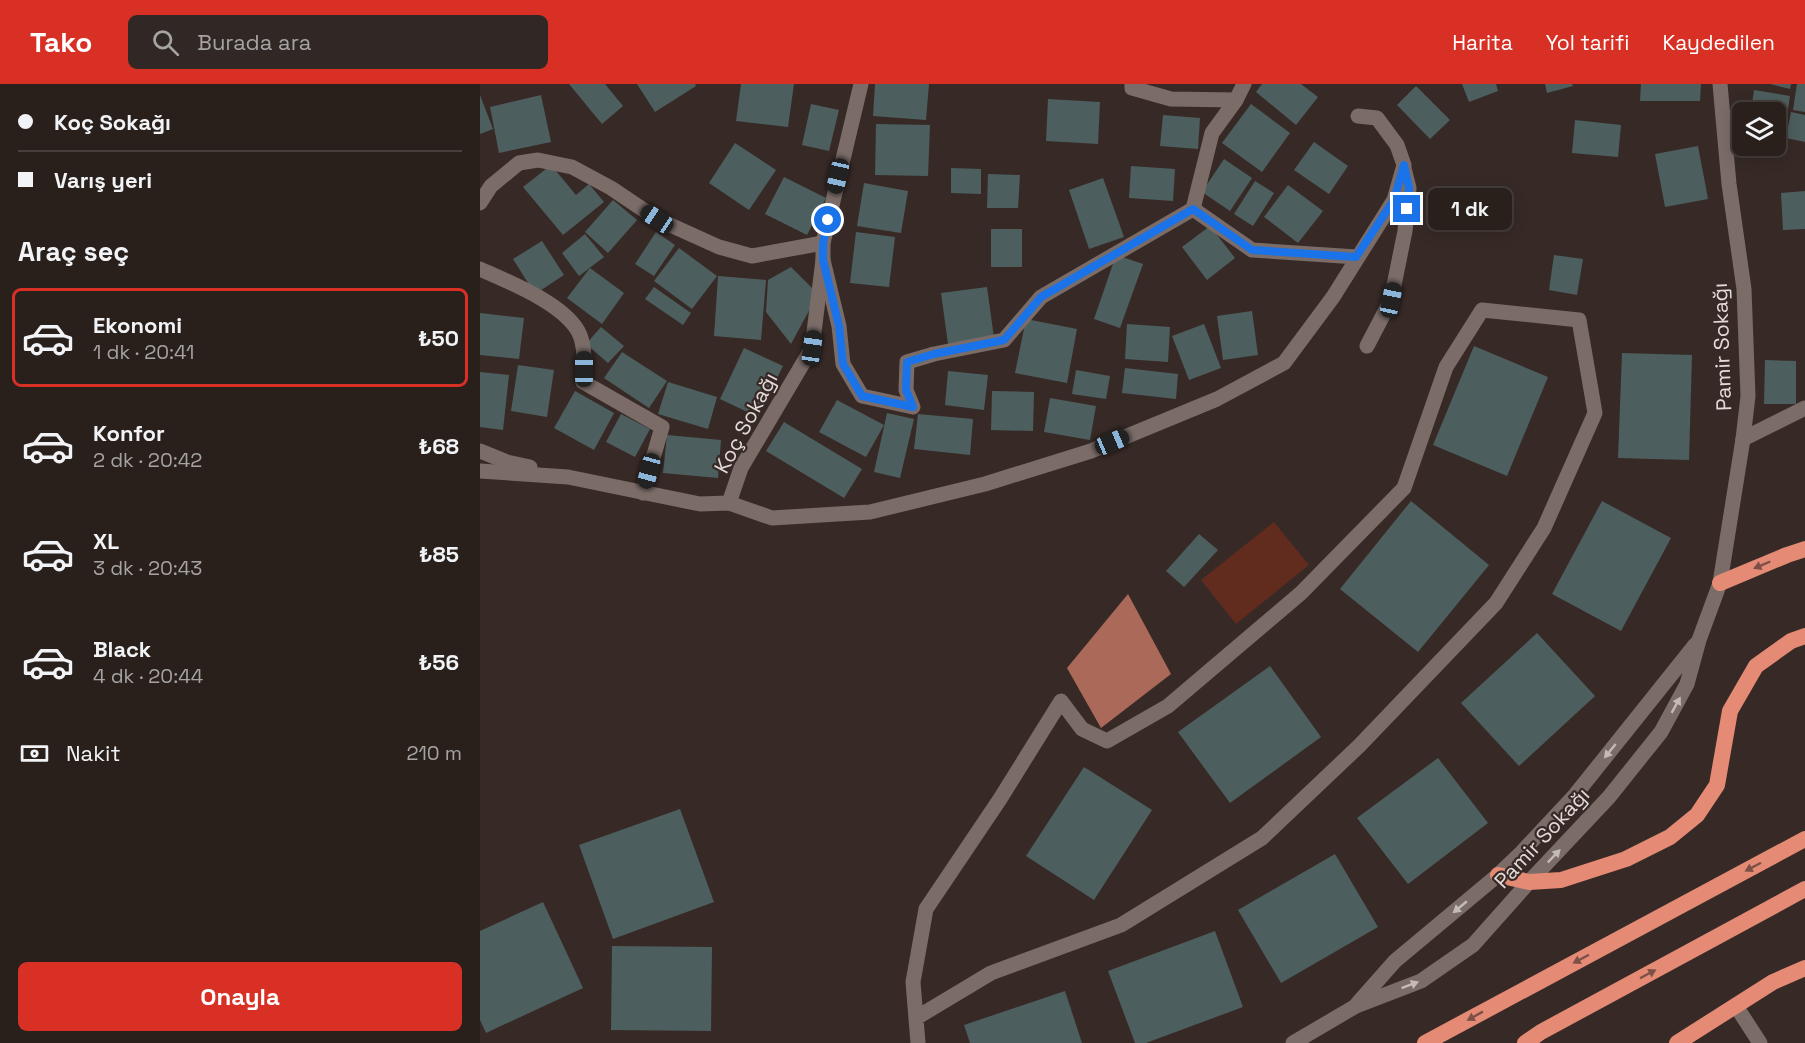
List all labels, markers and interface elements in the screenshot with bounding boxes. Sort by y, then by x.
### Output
search box [128,15,548,69]
text: Tako [30,24,92,60]
icon: search [149,26,182,59]
text: Burada ara [197,28,311,56]
text: Harita [1452,29,1513,56]
text: Yol tarifi [1546,29,1629,56]
text: Kaydedilen [1662,29,1775,56]
map controls [1732,102,1786,156]
button: layers [1732,102,1786,156]
text: Koç Sokağı [54,108,171,136]
car [825,156,851,196]
text: Varış yeri [54,166,152,194]
callout: 1 dk [1428,188,1512,230]
route end [1393,195,1420,222]
text: 1 dk [1451,196,1489,222]
car [637,201,677,237]
route start [814,206,841,233]
text: Araç seç [18,234,129,269]
car [1378,281,1404,319]
street label: Pamir Sokağı [1706,282,1737,412]
icon: car [21,311,75,365]
text: Ekonomi [93,311,182,339]
text: ₺50 [418,324,459,352]
car [801,329,823,367]
text: 1 dk · 20:41 [93,339,194,365]
car [575,351,593,387]
street label: Koç Sokağı [708,368,783,478]
icon: car [21,419,75,473]
text: Konfor [93,419,165,447]
car [1092,427,1132,457]
text: ₺68 [419,432,459,460]
text: 2 dk · 20:42 [93,447,202,473]
car [636,451,662,491]
icon: car [21,527,75,581]
text: XL [93,527,119,555]
text: ₺85 [419,540,459,568]
text: 3 dk · 20:43 [93,555,202,581]
one-way arrow [1753,561,1771,571]
icon: car [21,635,75,689]
text: Black [93,635,151,663]
text: ₺56 [419,648,459,676]
text: 4 dk · 20:44 [93,663,203,689]
one-way arrow [1671,696,1681,713]
icon: cash [18,737,51,770]
text: Nakit [66,739,121,767]
text: 210 m [406,740,462,766]
one-way arrow [1603,743,1616,759]
street label: Pamir Sokağı [1488,782,1595,894]
one-way arrow [1546,849,1560,863]
one-way arrow [1745,862,1762,872]
one-way arrow [1453,900,1468,912]
one-way arrow [1573,954,1590,964]
button: Onayla [18,962,462,1031]
one-way arrow [1639,969,1656,979]
one-way arrow [1401,980,1419,989]
one-way arrow [1466,1011,1483,1021]

